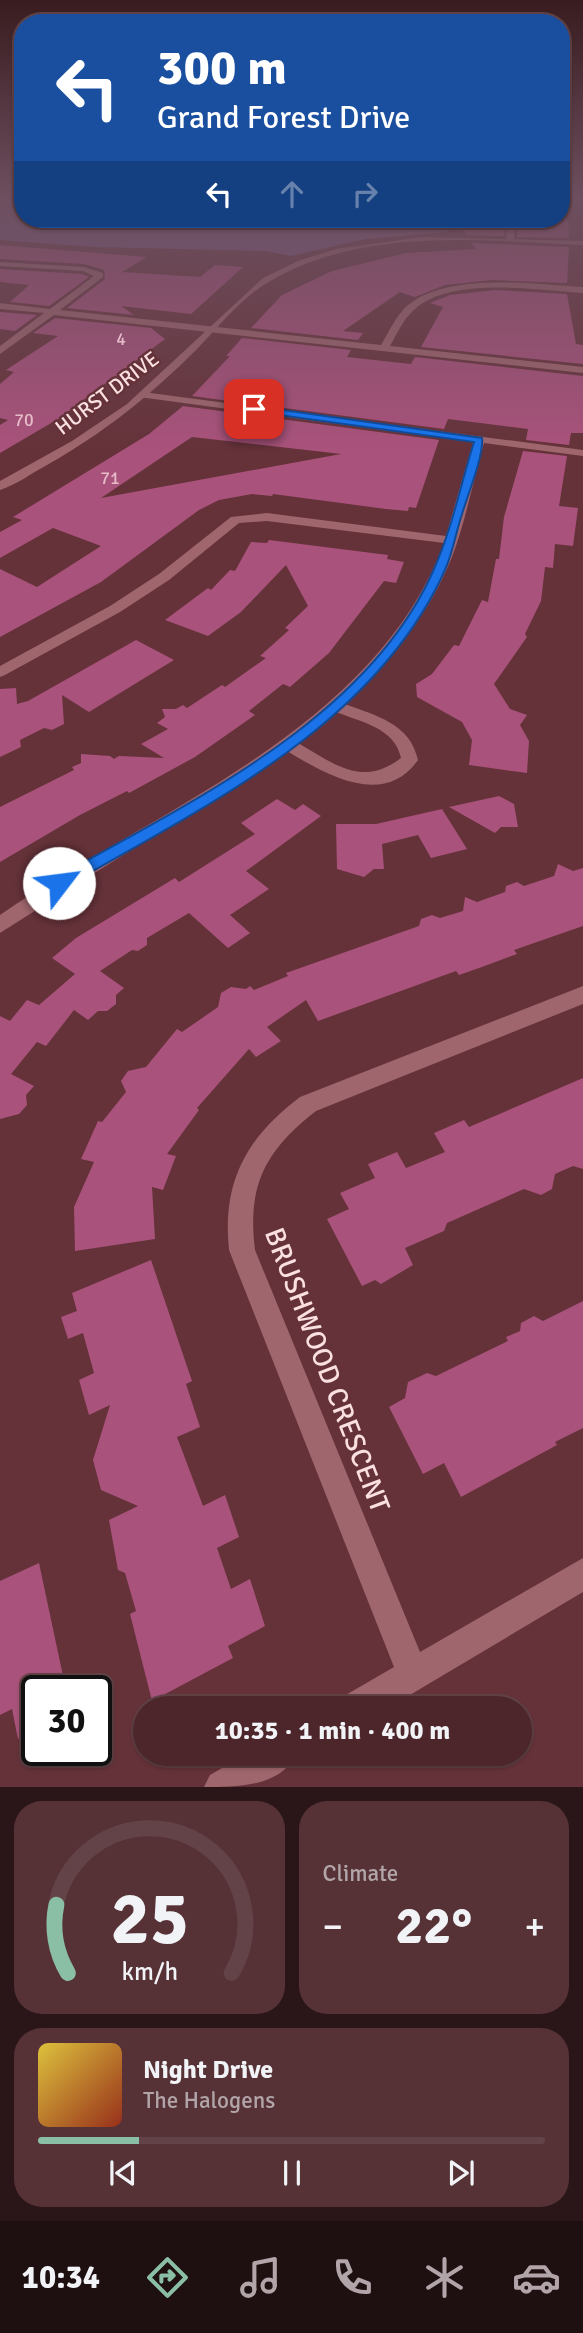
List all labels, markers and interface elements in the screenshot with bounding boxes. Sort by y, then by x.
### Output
text: 300 m [157,38,287,98]
icon: left [42,42,133,133]
text: Grand Forest Drive [157,98,410,137]
icon: left [200,175,238,213]
icon: ahead [273,175,311,213]
icon: right [346,175,384,213]
house number: 4 [116,328,126,350]
street label: HURST DRIVE [50,346,164,440]
pin [224,379,284,439]
icon: arrive [235,390,273,428]
house number: 70 [14,409,34,431]
house number: 71 [100,467,120,489]
position arrow [22,846,96,920]
street label: BRUSHWOOD CRESCENT [257,1223,397,1517]
speed limit sign: 30 [21,1675,112,1766]
text: 10:35 · 1 min · 400 m [215,1715,450,1747]
text: Climate [323,1859,398,1888]
text: 25 [110,1876,189,1965]
text: 22° [395,1894,472,1958]
text: − [323,1903,343,1950]
text: + [524,1903,545,1950]
text: km/h [121,1956,178,1987]
text: Night Drive [143,2054,273,2086]
text: The Halogens [143,2086,275,2115]
icon: previous [104,2154,142,2192]
icon: pause [273,2154,311,2192]
icon: next [442,2154,480,2192]
icon: directions [143,2253,192,2302]
icon: music [236,2253,285,2302]
icon: phone [328,2253,377,2302]
icon: climate [420,2253,469,2302]
icon: car [512,2253,561,2302]
text: 10:34 [22,2258,100,2297]

